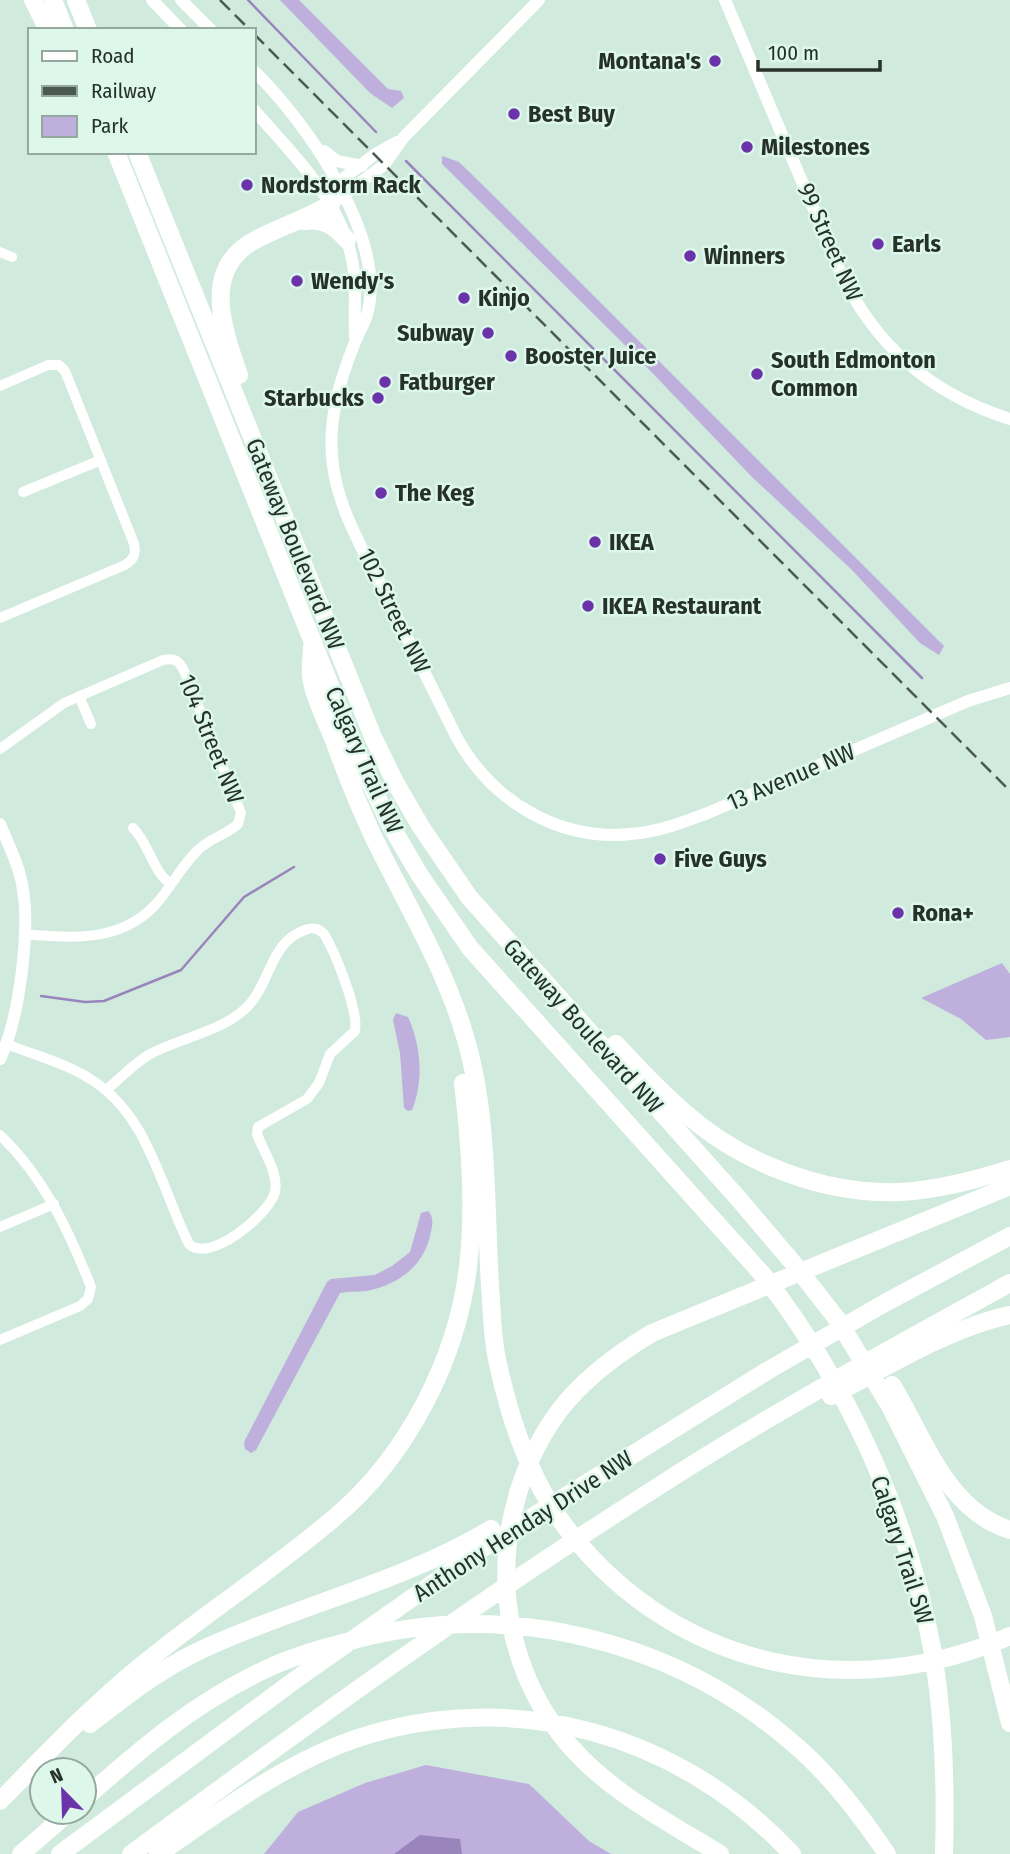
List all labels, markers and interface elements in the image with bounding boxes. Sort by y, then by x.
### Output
legend [28,28,256,154]
scale bar [758,28,880,72]
text: 100 m [768,40,819,66]
text: Road [91,43,135,69]
place label: Montana's [598,47,701,75]
marker: Montana's [707,53,723,69]
text: Railway [91,78,157,104]
place label: Best Buy [528,100,615,128]
marker: Best Buy [506,106,522,122]
text: Park [91,113,129,139]
place label: Milestones [761,133,870,161]
marker: Milestones [739,139,755,155]
place label: Nordstorm Rack [261,171,421,199]
marker: Nordstorm Rack [239,177,255,193]
street label: 99 Street NW [792,179,868,305]
place label: Earls [892,230,941,258]
marker: Earls [870,236,886,252]
place label: Winners [704,242,786,270]
marker: Winners [682,248,698,264]
place label: Wendy's [311,267,395,295]
marker: Wendy's [289,273,305,289]
place label: Kinjo [478,284,530,312]
marker: Kinjo [456,290,472,306]
place label: Subway [397,319,475,347]
marker: Subway [480,325,496,341]
place label: Booster Juice [525,342,656,370]
place label: South Edmonton Common [771,346,936,402]
marker: Booster Juice [503,348,519,364]
marker: South Edmonton Common [749,366,765,382]
place label: Fatburger [399,368,495,396]
marker: Fatburger [377,374,393,390]
place label: Starbucks [264,384,364,412]
marker: Starbucks [370,390,386,406]
street label: Gateway Boulevard NW [240,434,350,654]
place label: The Keg [395,479,474,507]
marker: The Keg [373,485,389,501]
place label: IKEA [609,528,655,556]
marker: IKEA [587,534,603,550]
street label: 102 Street NW [352,544,436,678]
place label: IKEA Restaurant [602,592,762,620]
marker: IKEA Restaurant [580,598,596,614]
street label: 104 Street NW [172,671,250,807]
street label: Calgary Trail NW [319,682,409,838]
street label: 13 Avenue NW [723,738,859,816]
place label: Five Guys [674,845,767,873]
marker: Five Guys [652,851,668,867]
place label: Rona+ [912,899,974,927]
marker: Rona+ [890,905,906,921]
street label: Gateway Boulevard NW [497,933,669,1119]
street label: Anthony Henday Drive NW [408,1445,638,1607]
street label: Calgary Trail SW [865,1472,939,1628]
north arrow [28,1756,98,1826]
text: N [47,1763,66,1789]

